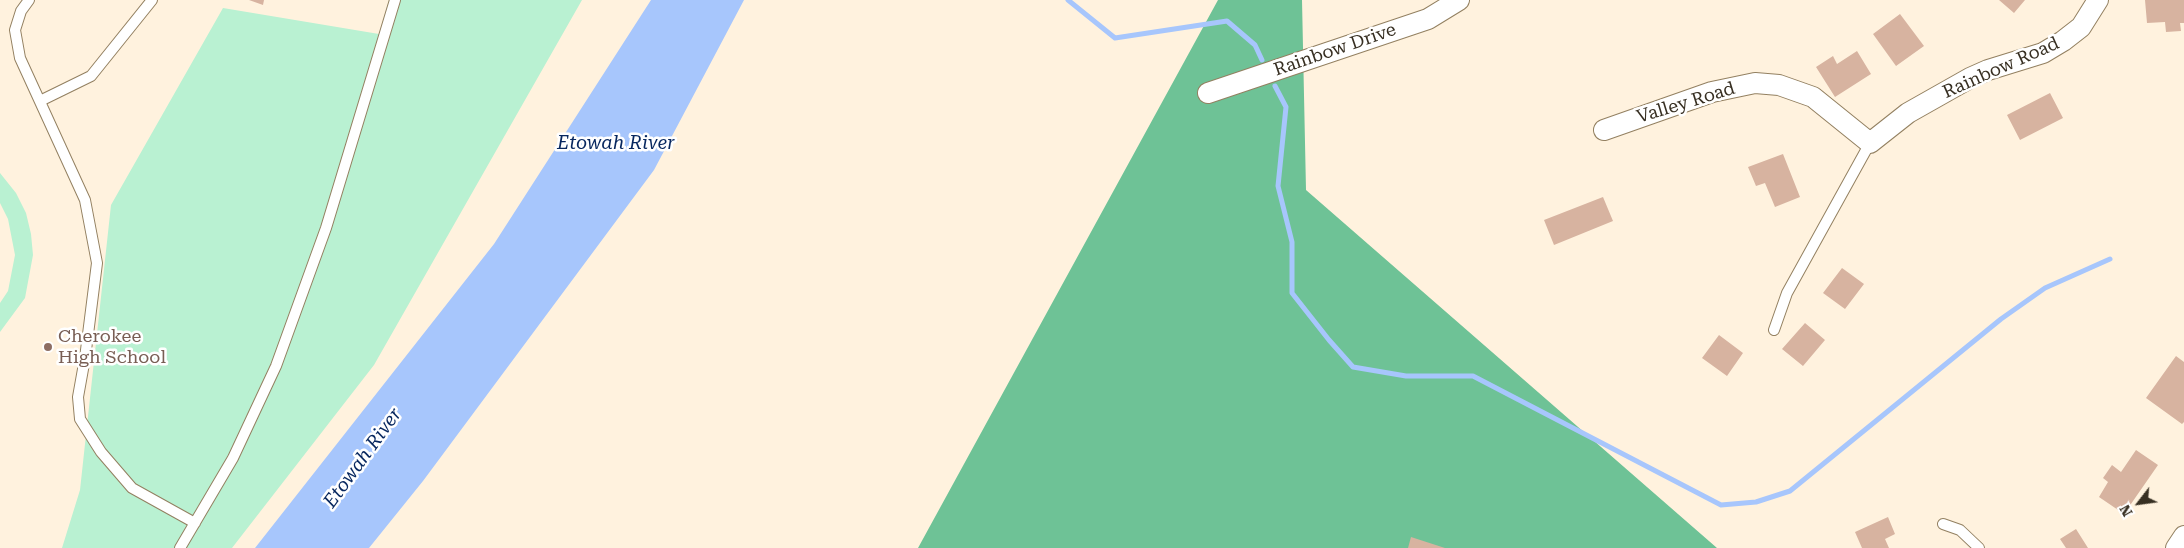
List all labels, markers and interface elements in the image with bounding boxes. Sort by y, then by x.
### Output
street label: Rainbow Drive [1271,19,1399,81]
street label: Rainbow Road [1939,33,2063,103]
street label: Valley Road [1634,78,1738,128]
water label: Etowah River [557,132,675,154]
place label: Cherokee High School [58,326,166,368]
marker: Cherokee High School [42,341,54,353]
water label: Etowah River [319,404,407,512]
north arrow [2114,478,2164,528]
text: N [2116,502,2136,519]

